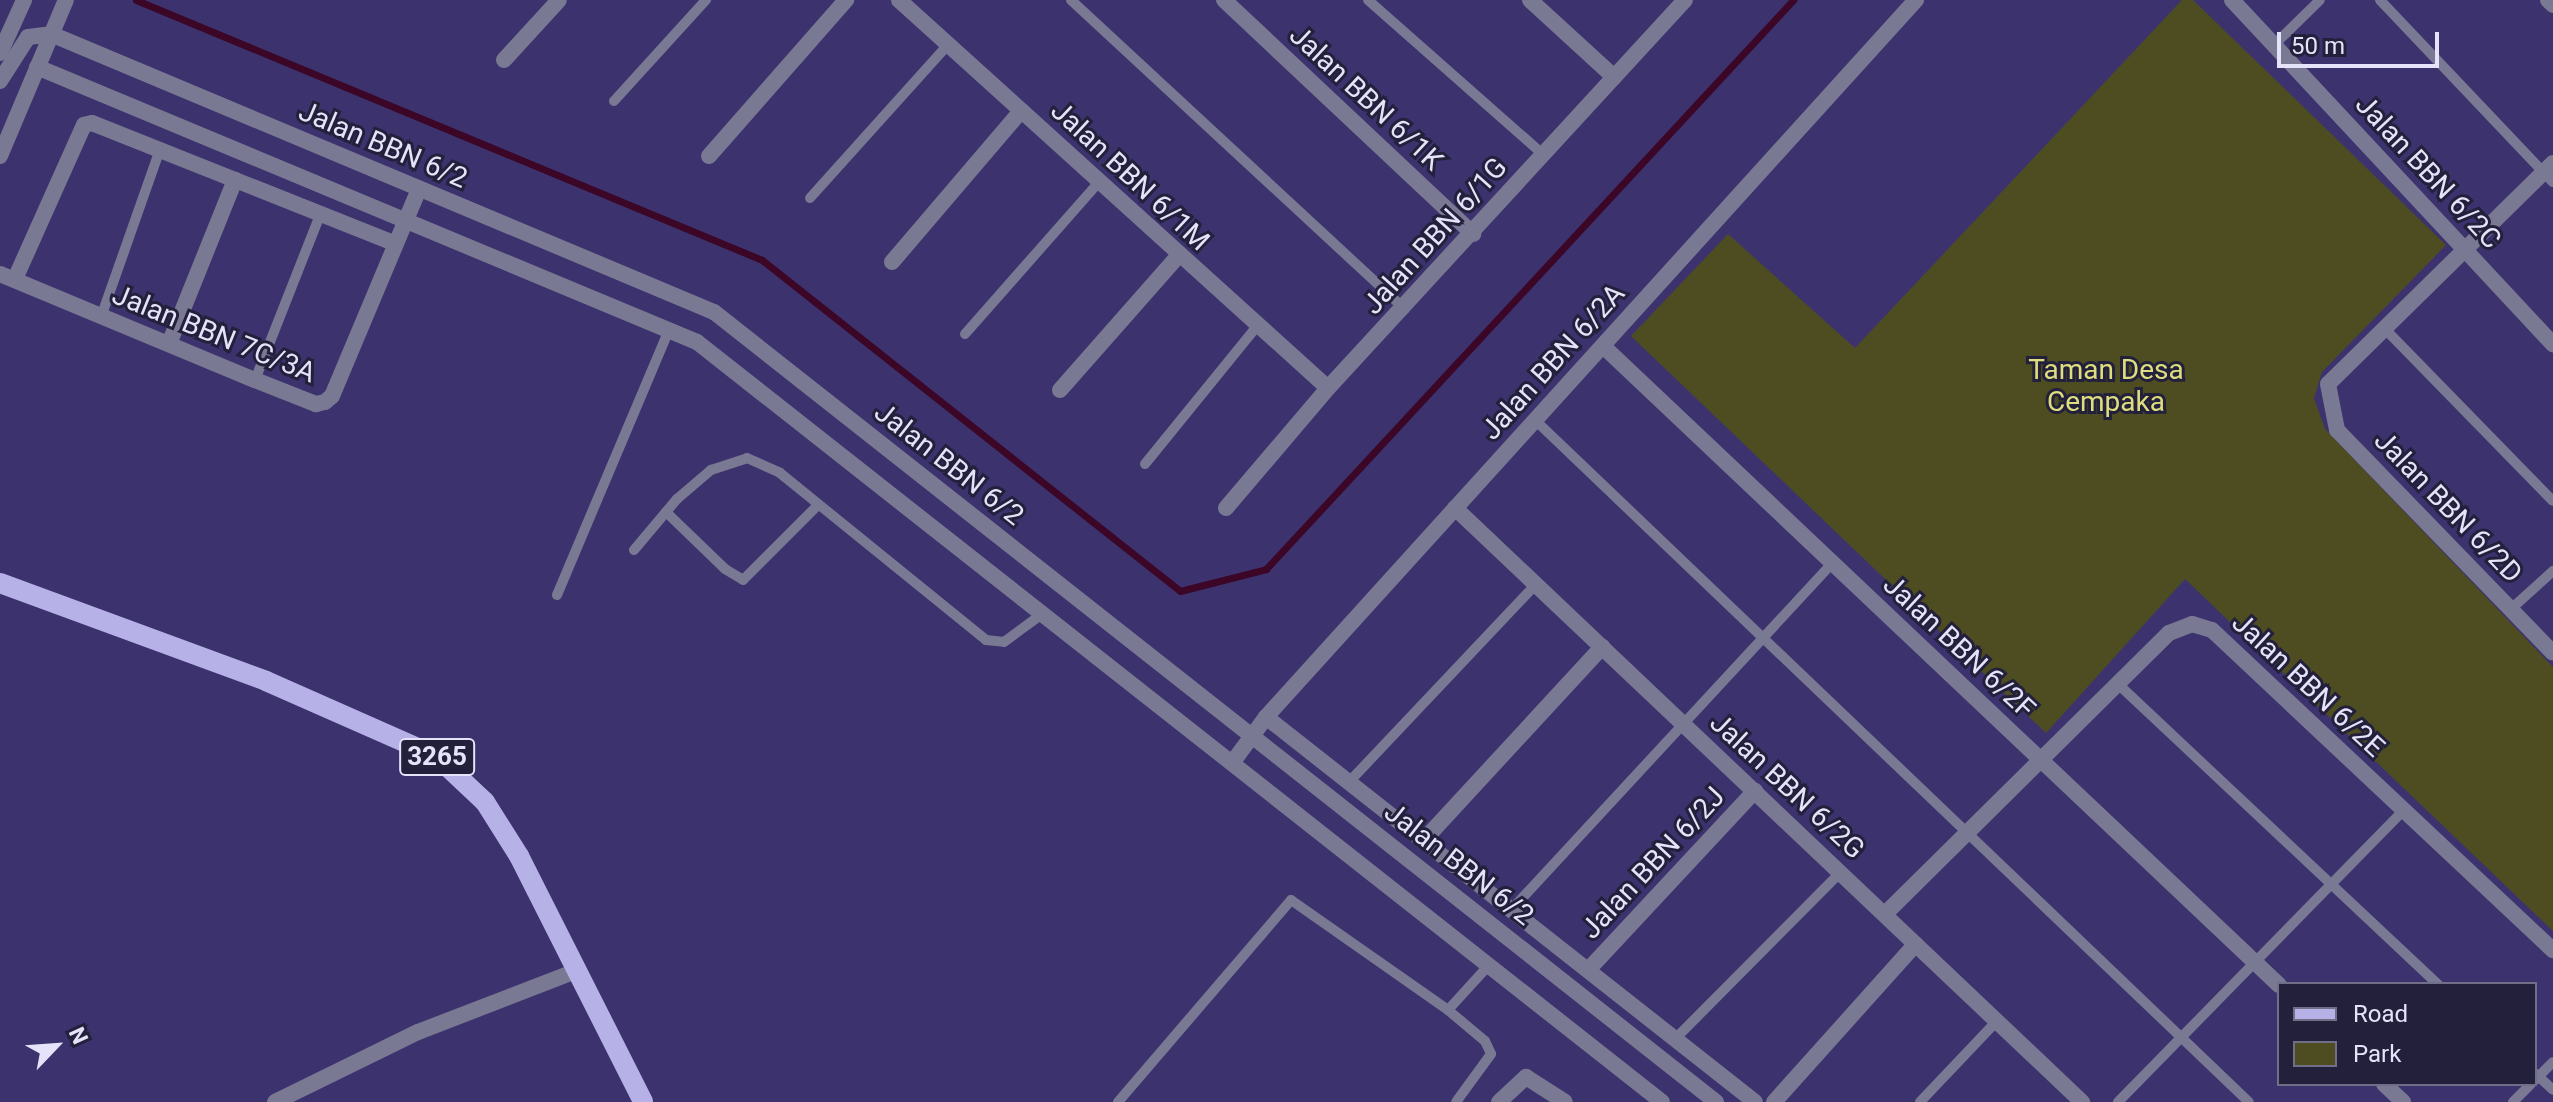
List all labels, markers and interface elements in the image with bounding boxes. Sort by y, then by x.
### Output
scale bar [2281,16,2443,66]
street label: Jalan BBN 6/1K [1282,18,1450,178]
text: 50 m [2291,32,2345,60]
street label: Jalan BBN 6/2C [2348,88,2508,256]
street label: Jalan BBN 6/2 [294,94,472,196]
street label: Jalan BBN 6/1M [1044,94,1216,258]
street label: Jalan BBN 6/1G [1356,151,1514,321]
street label: Jalan BBN 6/2A [1474,277,1632,447]
street label: Jalan BBN 7C/3A [107,278,321,390]
park label: Taman Desa Cempaka [2028,353,2184,419]
street label: Jalan BBN 6/2 [868,395,1030,533]
street label: Jalan BBN 6/2D [2367,424,2529,590]
street label: Jalan BBN 6/2F [1876,568,2042,726]
street label: Jalan BBN 6/2E [2225,606,2391,764]
street label: Jalan BBN 6/2G [1703,706,1871,866]
road number: 3265 [399,735,475,779]
street label: Jalan BBN 6/2J [1574,780,1732,946]
street label: Jalan BBN 6/2 [1378,795,1540,933]
legend [2277,982,2537,1086]
text: Road [2353,1000,2408,1028]
north arrow [16,1006,96,1086]
text: N [64,1023,93,1048]
text: Park [2353,1040,2401,1068]

